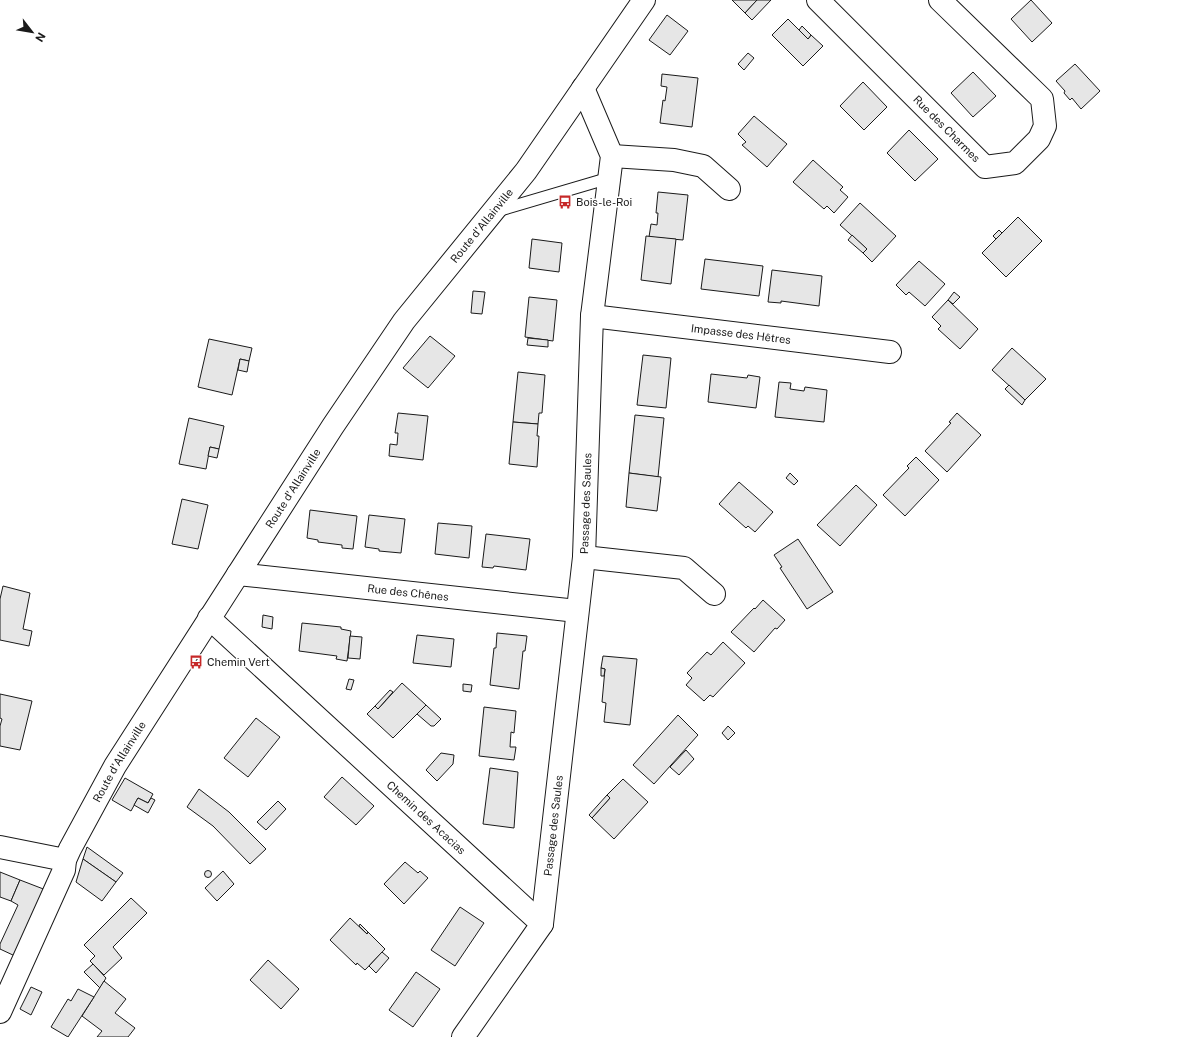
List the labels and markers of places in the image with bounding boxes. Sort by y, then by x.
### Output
bus stop icon: Bois-le-Roi [557,194,573,210]
place label: Bois-le-Roi [576,196,632,208]
bus stop icon: Chemin Vert [188,654,204,670]
place label: Chemin Vert [207,656,270,668]

